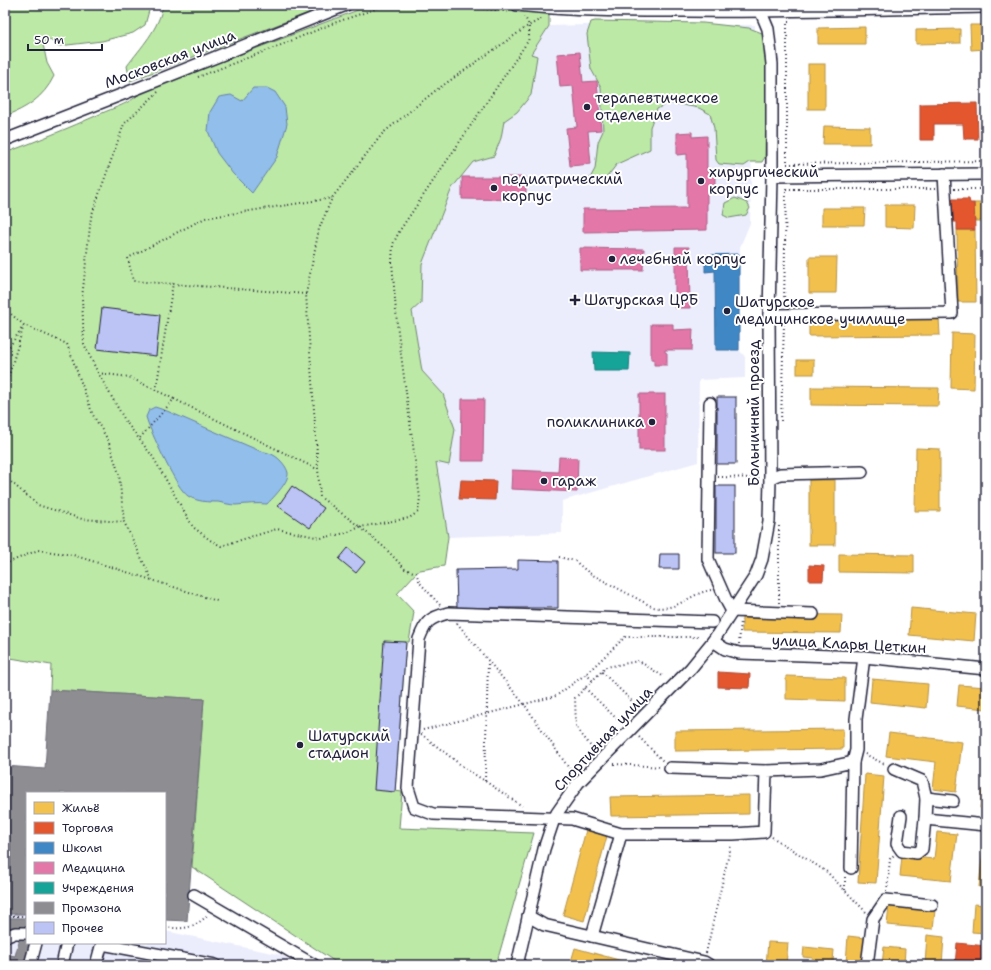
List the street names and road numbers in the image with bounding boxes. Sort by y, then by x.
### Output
street label: Московская улица [102,25,239,93]
street label: Больничный проезд [744,339,764,486]
street label: улица Клары Цеткин [771,630,927,658]
street label: Спортивная улица [549,682,657,796]

